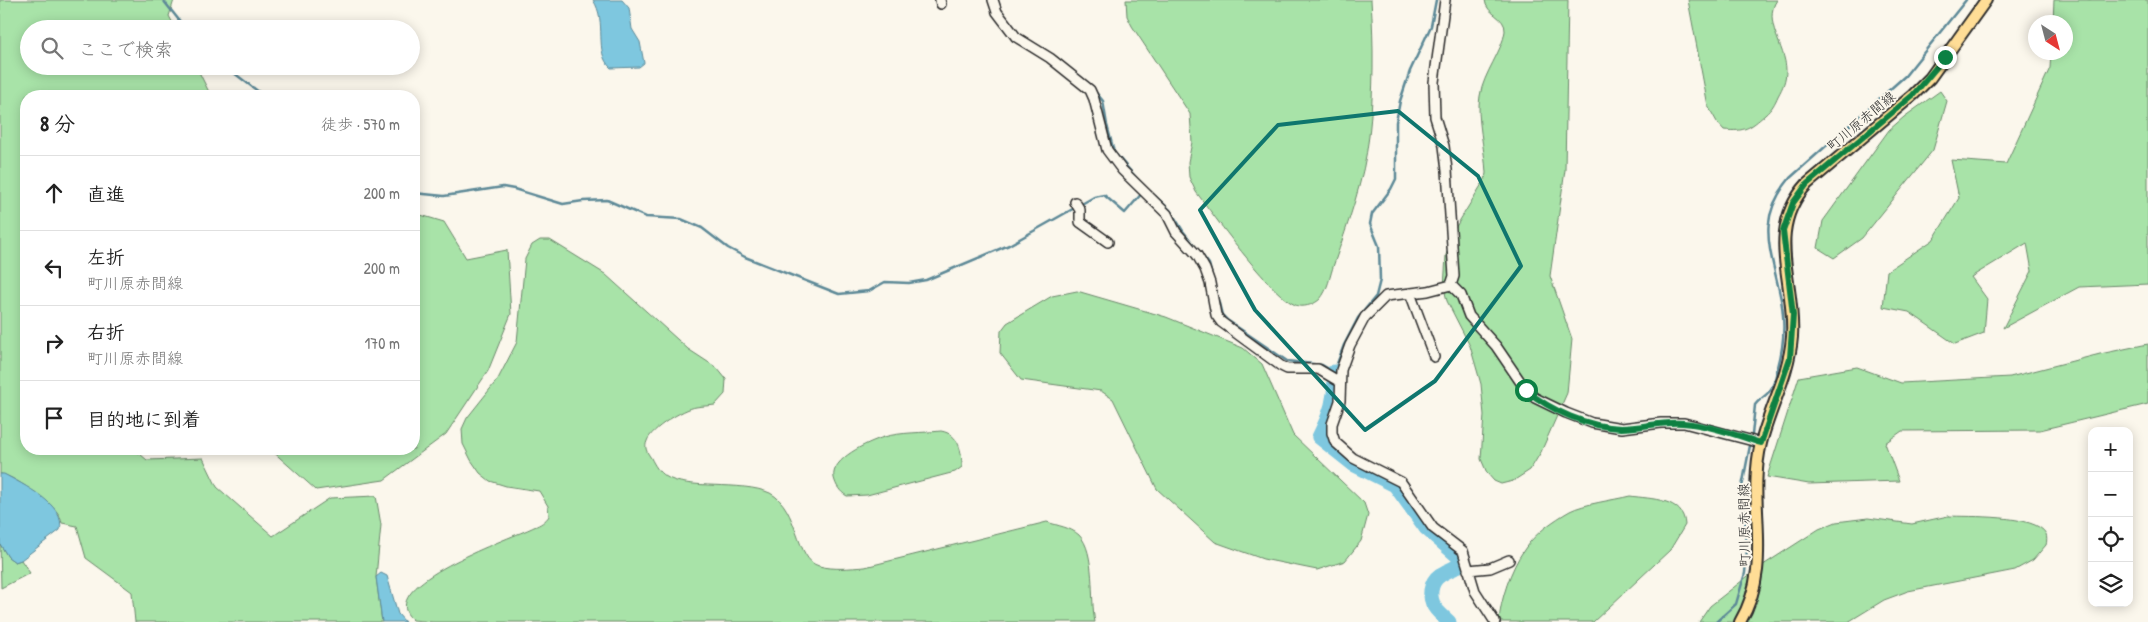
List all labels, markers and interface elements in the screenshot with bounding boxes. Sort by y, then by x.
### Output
north arrow [2028,15,2073,60]
search box [20,20,420,75]
icon: search [38,34,66,62]
text: ここで検索 [78,36,173,62]
route end [1934,46,1957,69]
street label: 町川原赤間線 [1822,86,1899,155]
text: 8 分 [40,109,75,138]
text: 徒歩 · 570 m [321,113,400,135]
icon: ahead [40,179,68,207]
text: 直進 [87,181,125,207]
text: 200 m [364,182,400,204]
text: 左折 [87,244,125,270]
icon: left [40,254,68,282]
text: 200 m [364,257,400,279]
text: 町川原赤間線 [87,272,183,294]
text: 右折 [87,319,125,345]
icon: right [40,329,68,357]
text: 170 m [365,332,400,354]
text: 町川原赤間線 [87,347,183,369]
route start [1515,379,1538,402]
icon: arrive [40,404,68,432]
text: 目的地に到着 [87,406,201,432]
map controls [2088,427,2133,607]
button: + [2088,427,2133,472]
button: − [2088,472,2133,517]
street label: 町川原赤間線 [1733,483,1754,567]
button: locate [2088,517,2133,562]
button: layers [2088,562,2133,607]

